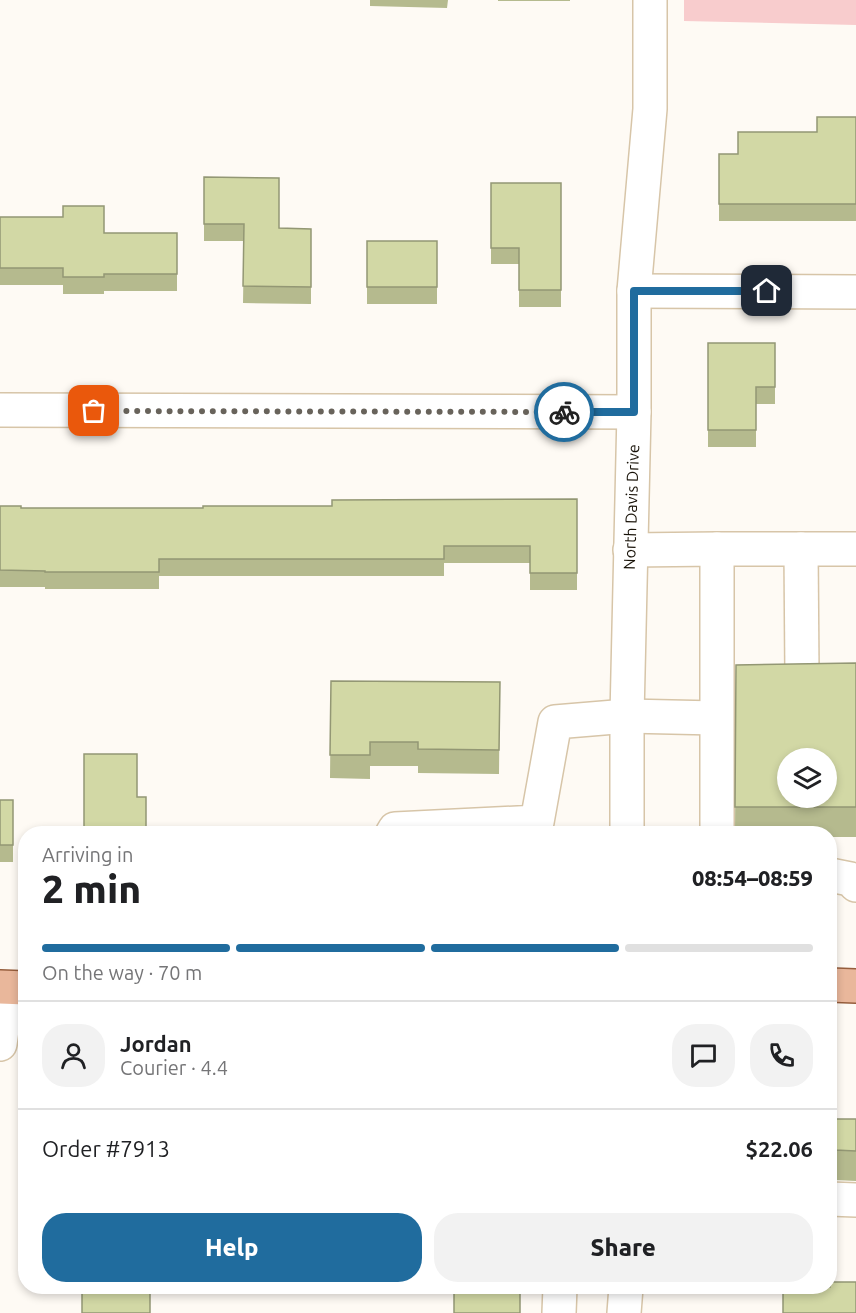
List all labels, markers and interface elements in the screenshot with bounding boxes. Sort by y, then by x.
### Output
pin [741,265,792,316]
icon: home [750,274,783,307]
courier [534,382,594,442]
pin [68,385,119,436]
icon: bag [77,394,110,427]
icon: bike [548,396,581,429]
street label: North Davis Drive [620,444,642,570]
map controls [777,748,837,808]
button: layers [777,748,837,808]
text: Arriving in [42,843,133,866]
text: 08:54–08:59 [692,865,813,890]
text: 2 min [42,867,141,910]
text: On the way · 70 m [42,961,202,984]
button: person [42,1024,105,1087]
button: chat [672,1024,735,1087]
button: phone [750,1024,813,1087]
text: Jordan [120,1031,192,1056]
text: Courier · 4.4 [120,1056,228,1079]
text: Order #7913 [42,1136,170,1161]
text: $22.06 [746,1136,813,1161]
button: Help [42,1213,422,1282]
button: Share [434,1213,813,1282]

